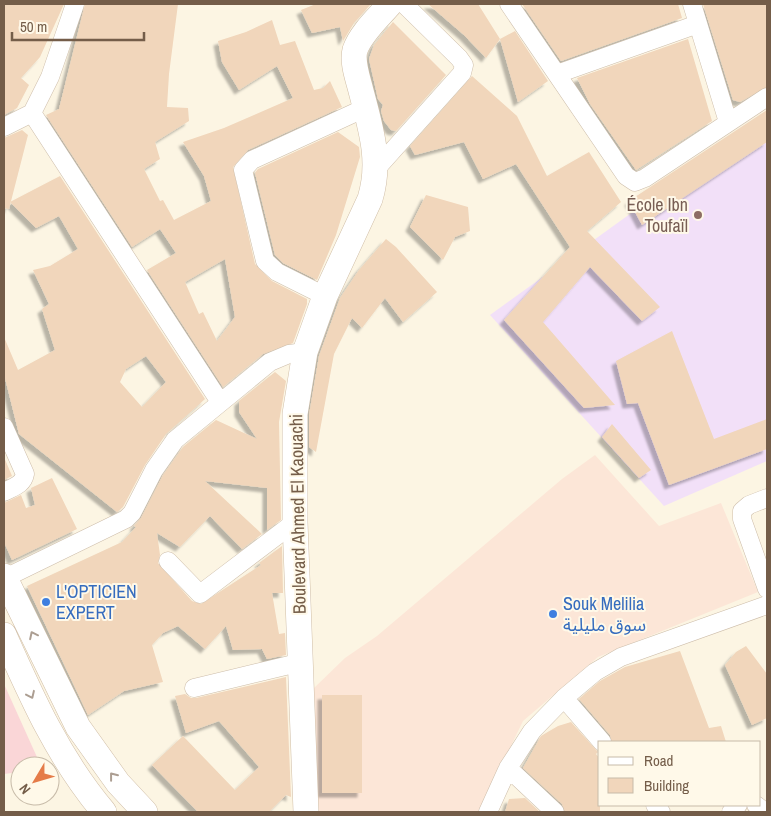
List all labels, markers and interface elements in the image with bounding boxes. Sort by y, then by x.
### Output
scale bar [12,10,145,42]
text: 50 m [20,16,47,37]
place label: École Ibn Toufaïl [626,192,688,238]
marker: École Ibn Toufaïl [692,209,704,221]
street label: Boulevard Ahmed El Kaouachi [283,414,312,614]
place label: L'OPTICIEN EXPERT [56,579,137,625]
place label: Souk Melilia سوق مليلية [563,591,646,637]
marker: L'OPTICIEN EXPERT [40,596,52,608]
marker: Souk Melilia سوق مليلية [547,608,559,620]
one-way arrow [28,631,39,640]
one-way arrow [25,690,35,699]
legend [598,741,761,806]
text: Road [644,750,673,771]
north arrow [10,756,60,806]
one-way arrow [110,773,118,782]
text: Building [644,775,689,796]
text: N [15,780,34,798]

